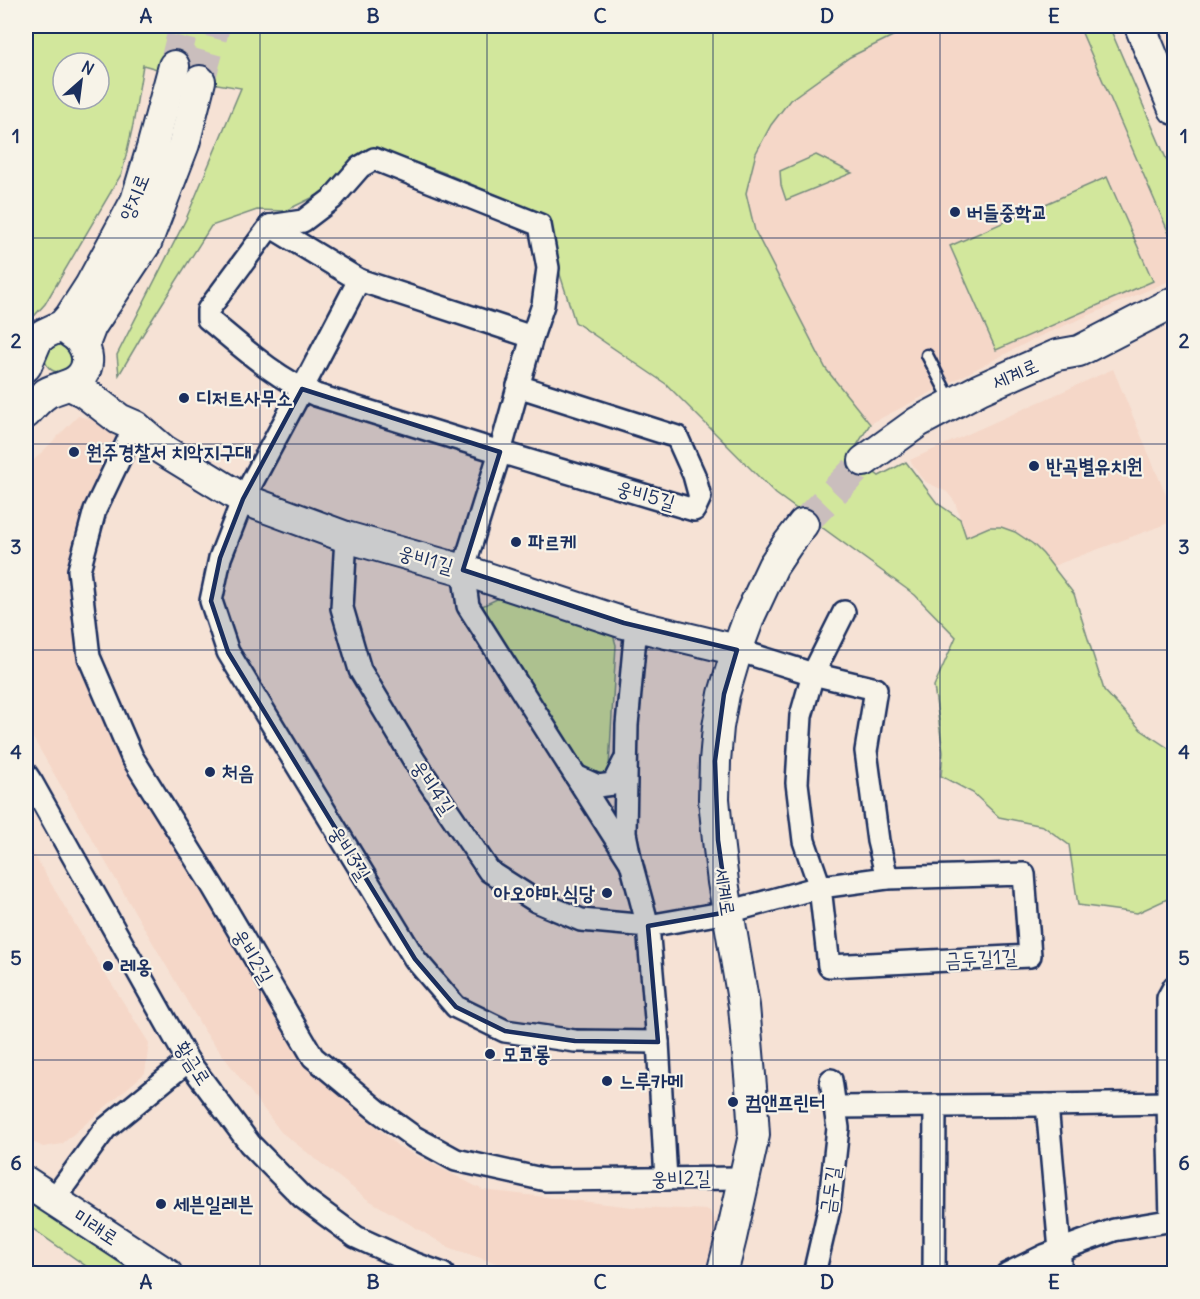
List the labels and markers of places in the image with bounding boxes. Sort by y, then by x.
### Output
place label: 버들중학교 [967,199,1047,224]
marker: 버들중학교 [948,205,962,219]
place label: 디저트사무소 [196,385,293,410]
marker: 디저트사무소 [177,391,191,405]
place label: 원주경찰서 치악지구대 [86,439,252,464]
marker: 원주경찰서 치악지구대 [67,445,81,459]
place label: 반곡별유치원 [1046,453,1143,478]
marker: 반곡별유치원 [1027,459,1041,473]
place label: 파르케 [528,529,576,554]
marker: 파르케 [509,535,523,549]
place label: 처음 [222,759,254,784]
marker: 처음 [203,765,217,779]
place label: 아오야마 식당 [494,880,595,905]
marker: 아오야마 식당 [600,886,614,900]
place label: 레옹 [120,953,152,978]
marker: 레옹 [101,959,115,973]
place label: 모코롱 [502,1041,550,1066]
marker: 모코롱 [483,1047,497,1061]
place label: 느루카메 [619,1068,683,1093]
marker: 느루카메 [600,1074,614,1088]
place label: 컴앤프린터 [745,1089,825,1114]
marker: 컴앤프린터 [726,1095,740,1109]
place label: 세븐일레븐 [173,1191,253,1216]
marker: 세븐일레븐 [154,1197,168,1211]

